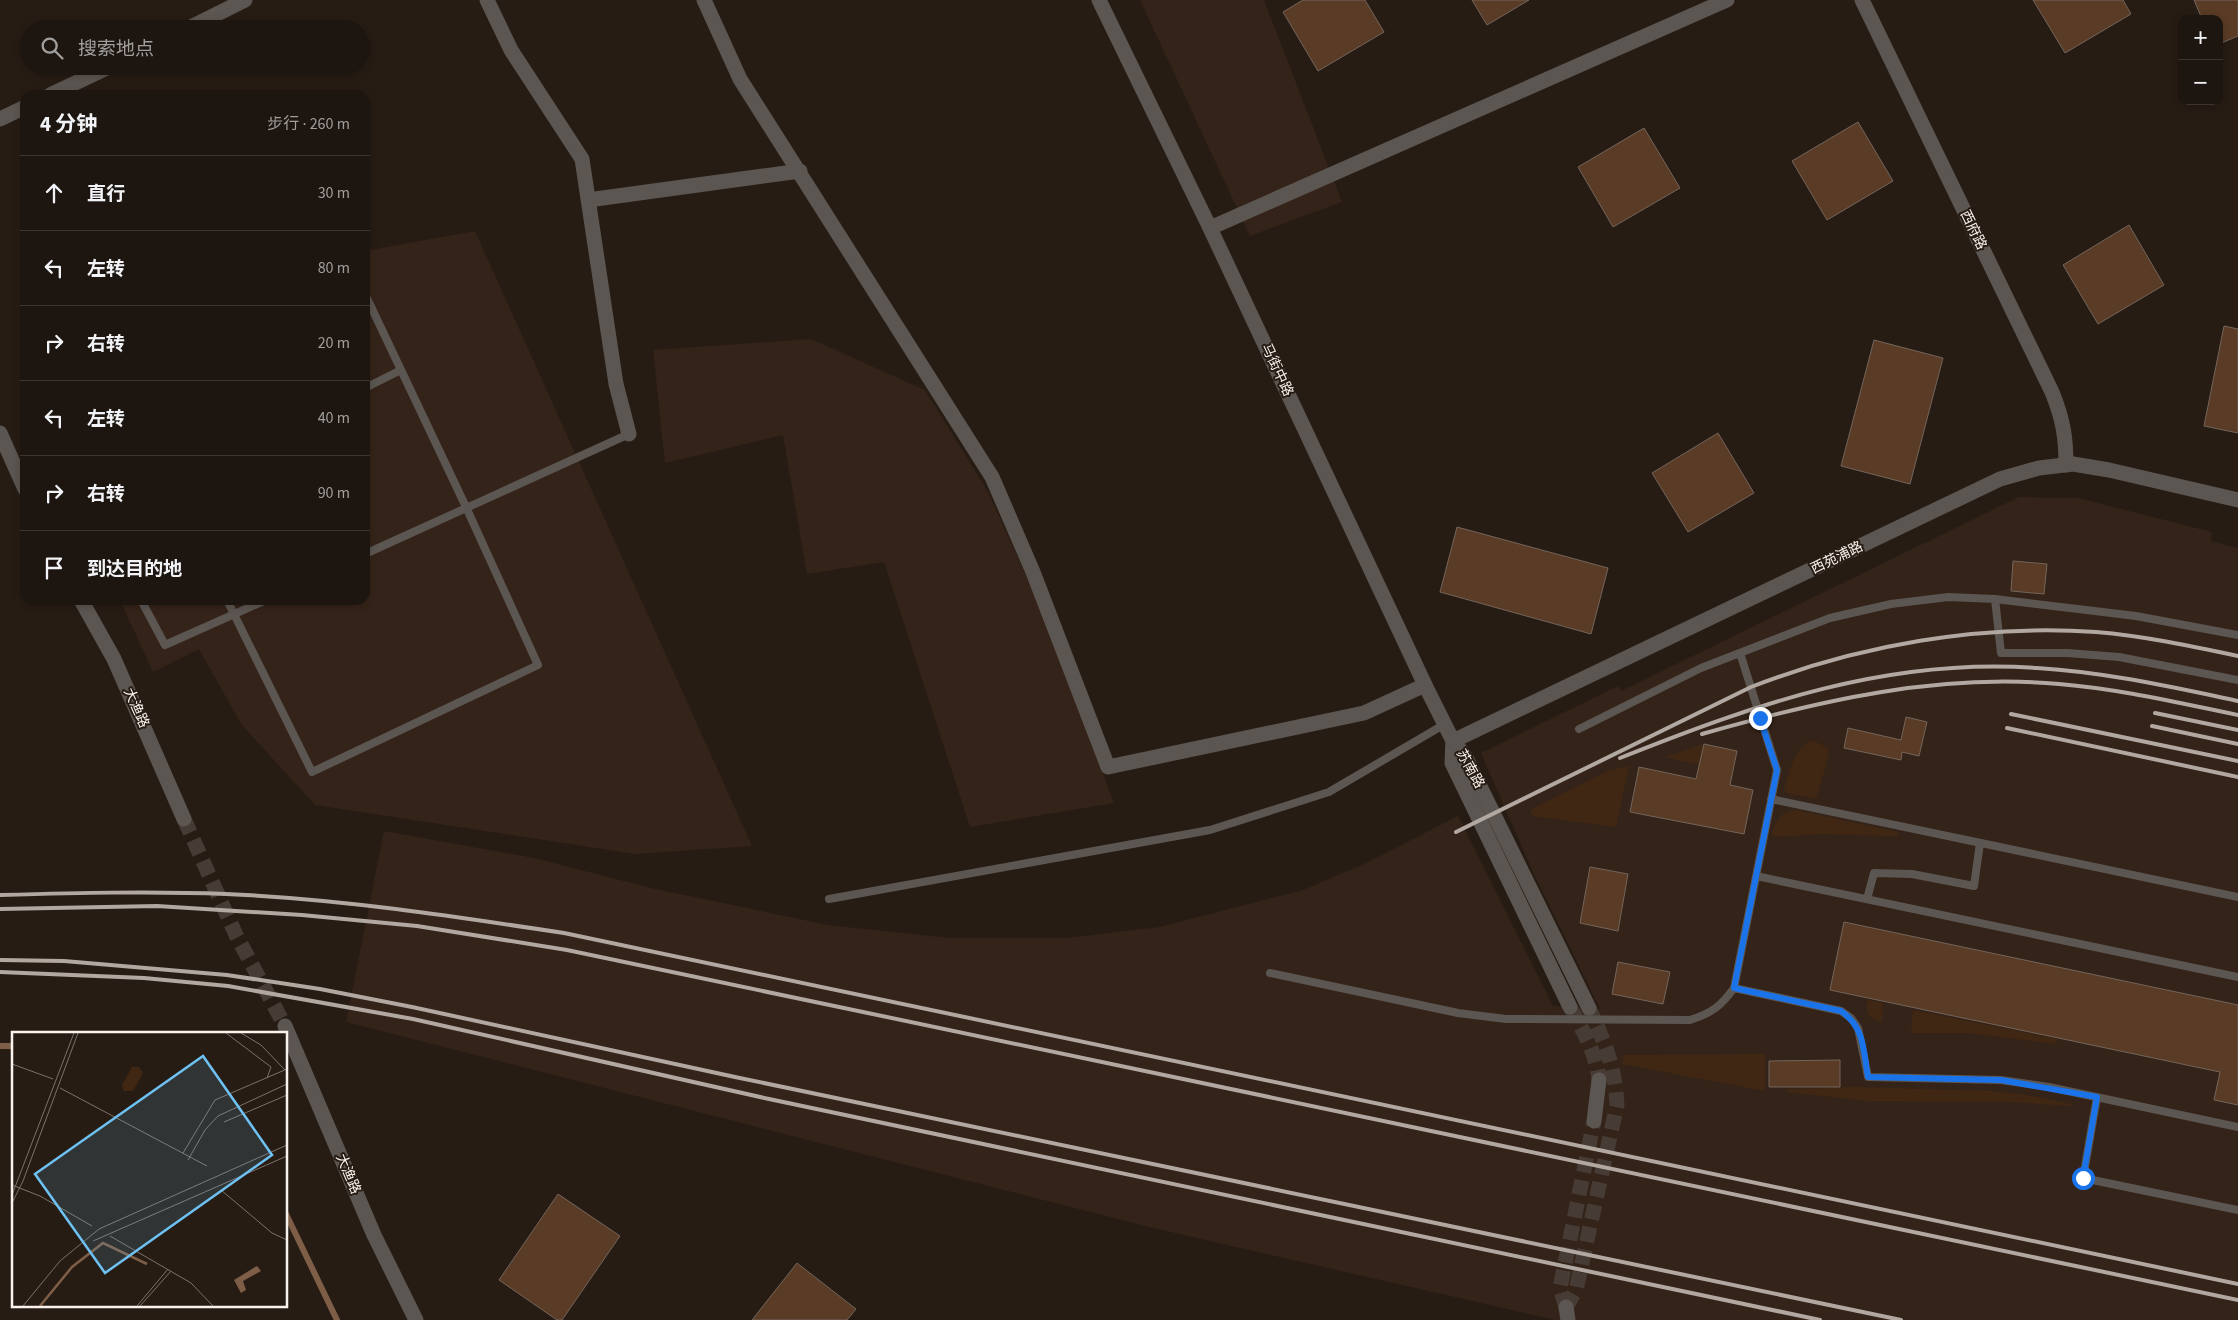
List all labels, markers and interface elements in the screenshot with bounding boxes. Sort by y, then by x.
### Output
map controls [2178,15,2223,105]
button: + [2178,15,2223,60]
search box [20,20,370,75]
icon: search [38,34,66,62]
text: 搜索地点 [78,36,154,63]
button: − [2178,60,2223,105]
text: 4 分钟 [40,109,97,139]
text: 步行 · 260 m [267,113,350,135]
icon: ahead [40,179,68,207]
text: 直行 [87,181,125,208]
text: 30 m [318,182,350,204]
street label: 西府路 [1955,207,1991,253]
icon: left [40,254,68,282]
text: 左转 [87,256,125,283]
text: 80 m [318,257,350,279]
icon: right [40,329,68,357]
text: 右转 [87,331,125,358]
text: 20 m [318,332,350,354]
street label: 马街中路 [1256,340,1298,400]
icon: left [40,404,68,432]
text: 左转 [87,406,125,433]
text: 40 m [318,407,350,429]
icon: right [40,479,68,507]
text: 右转 [87,481,125,508]
text: 90 m [318,482,350,504]
street label: 西苑浦路 [1807,537,1867,579]
icon: arrive [40,554,68,582]
text: 到达目的地 [87,556,182,583]
street label: 大渔路 [118,685,154,731]
route end [1749,707,1772,730]
street label: 苏南路 [1451,746,1489,792]
inset map [12,1032,288,1308]
street label: 大渔路 [331,1151,365,1197]
route start [2072,1167,2095,1190]

